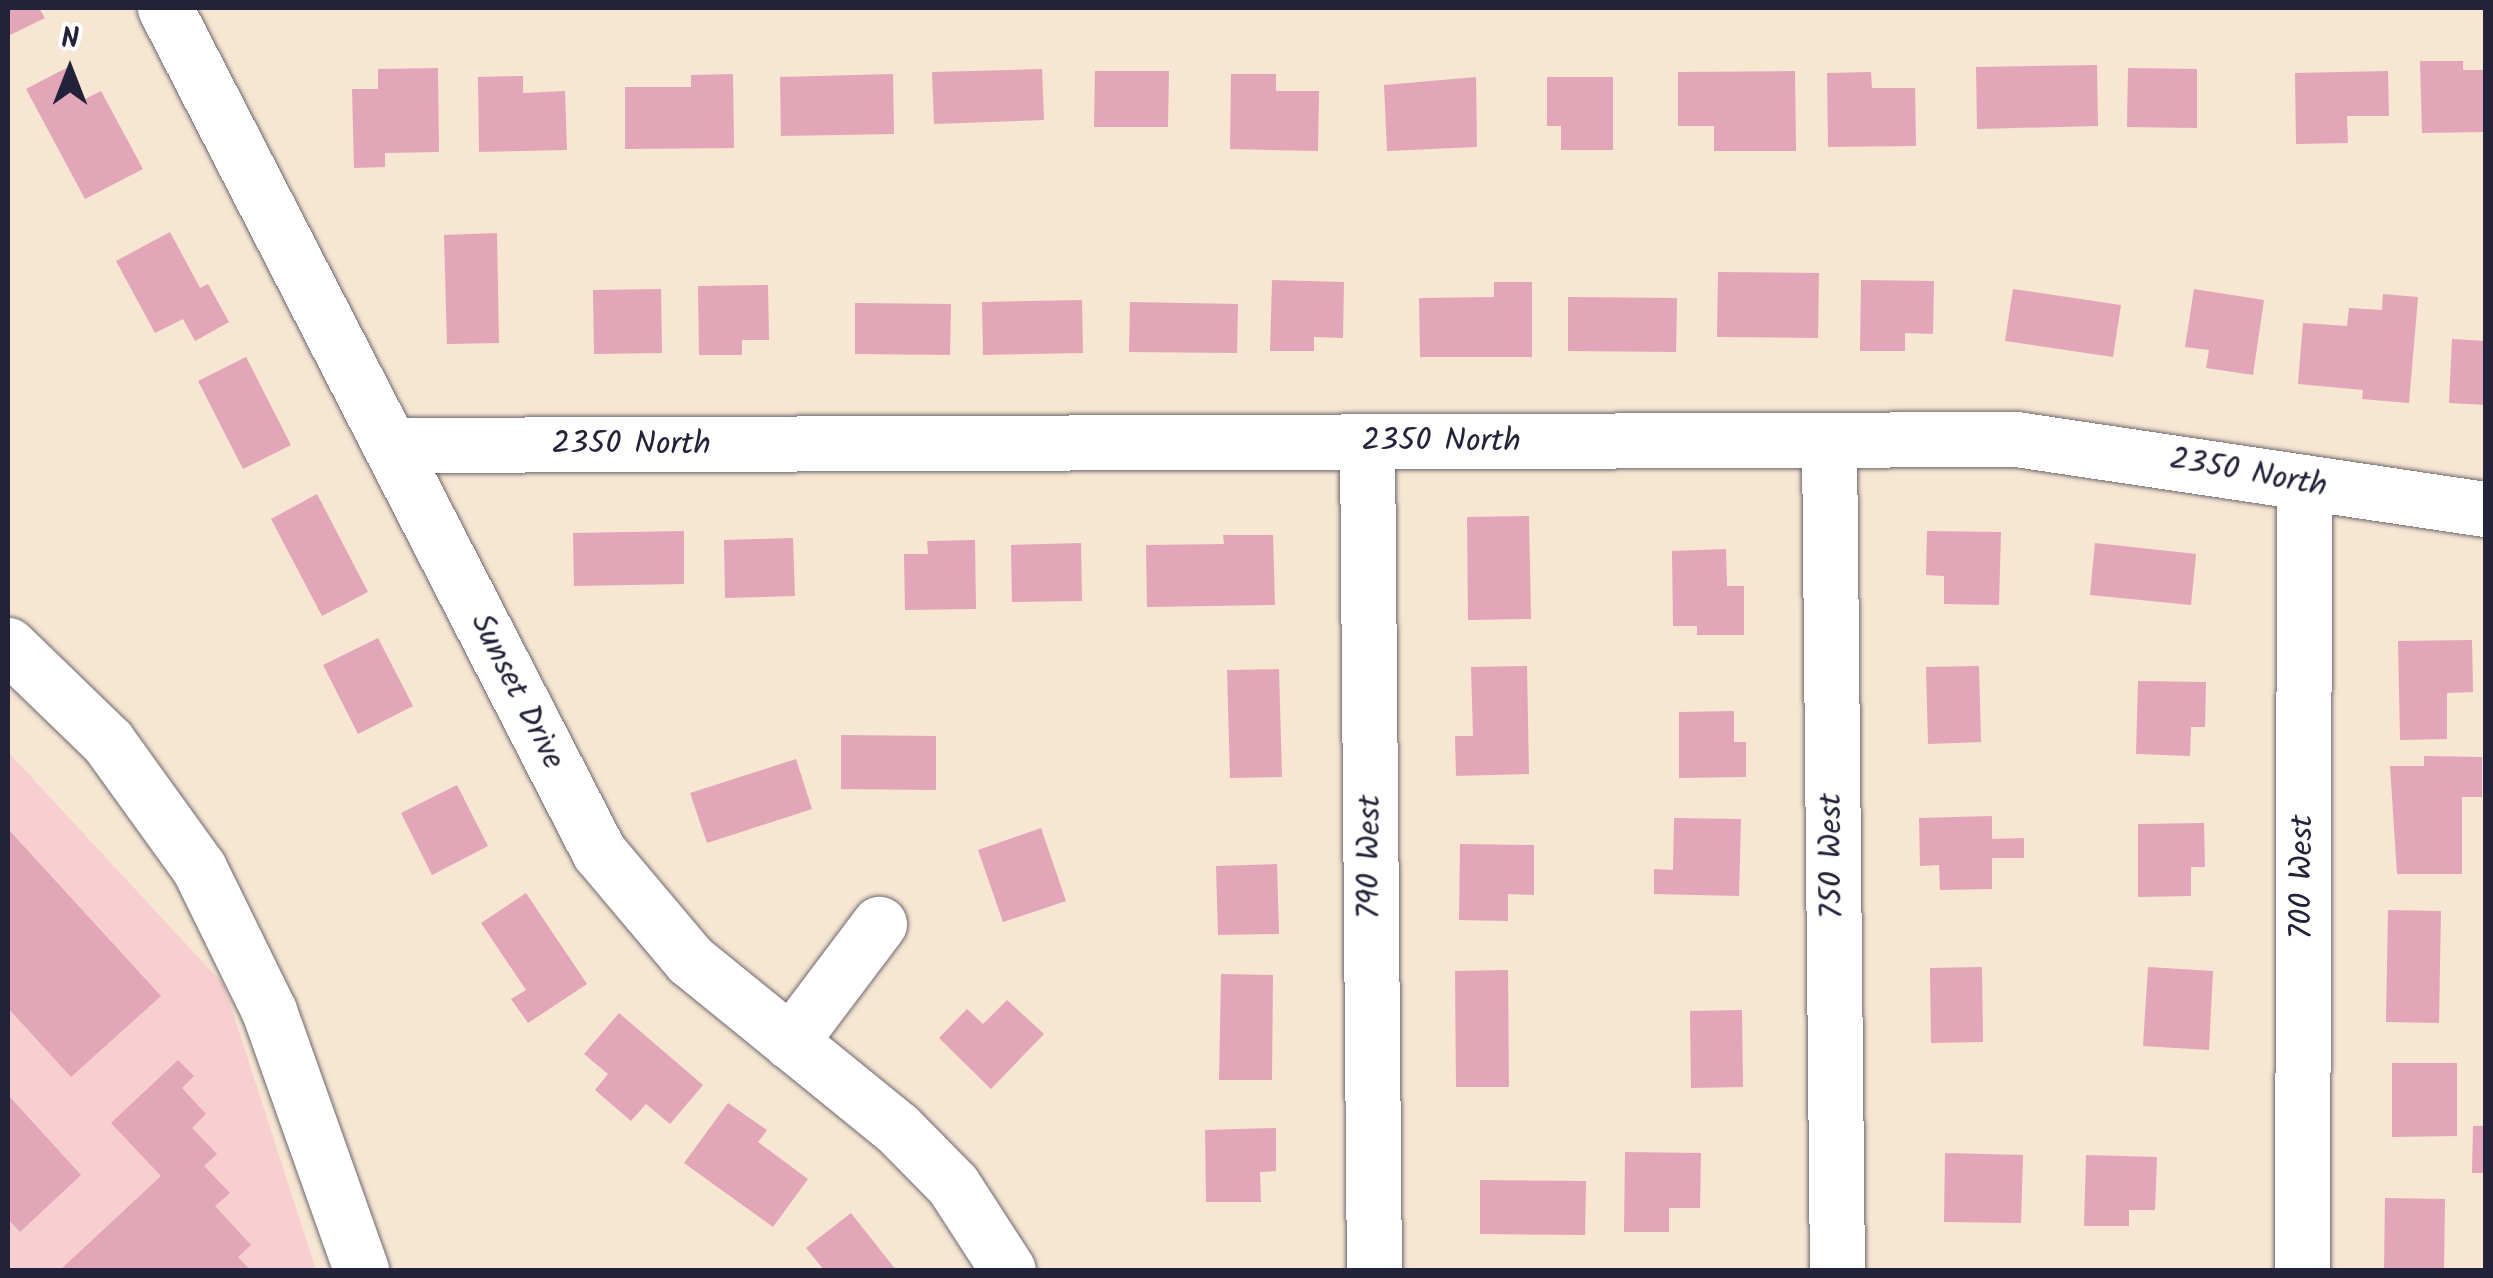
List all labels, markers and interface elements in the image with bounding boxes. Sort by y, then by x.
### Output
text: N [61,17,79,62]
north arrow [20,20,120,120]
street label: 2350 North [1361,423,1521,461]
street label: 2350 North [551,426,711,464]
street label: 2350 North [2166,441,2330,507]
street label: Sunset Drive [460,608,572,776]
street label: 750 West [1813,793,1853,919]
street label: 790 West [1352,795,1390,919]
street label: 700 West [2284,814,2322,940]

